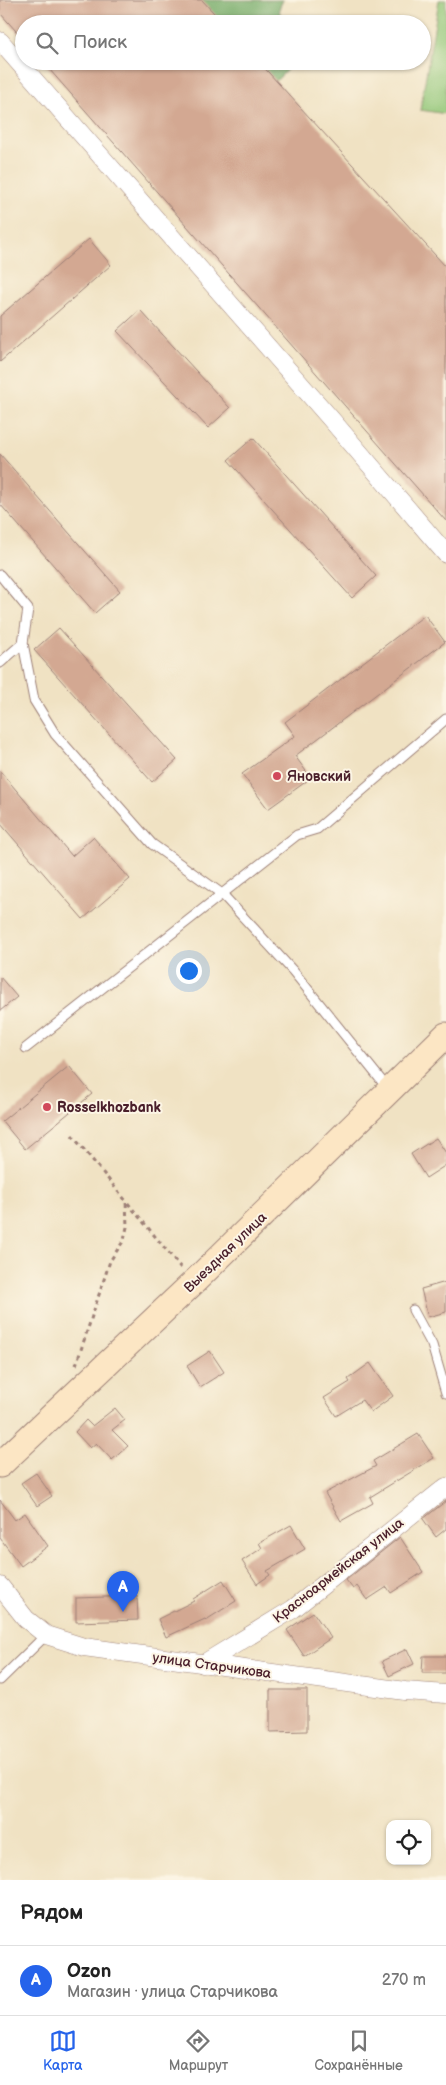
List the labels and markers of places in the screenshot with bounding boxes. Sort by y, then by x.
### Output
place label: Яновский [287,768,351,785]
marker: Яновский [271,770,283,782]
place label: Rosselkhozbank [57,1099,162,1116]
marker: Rosselkhozbank [41,1101,53,1113]
pin: A [107,1571,139,1612]

